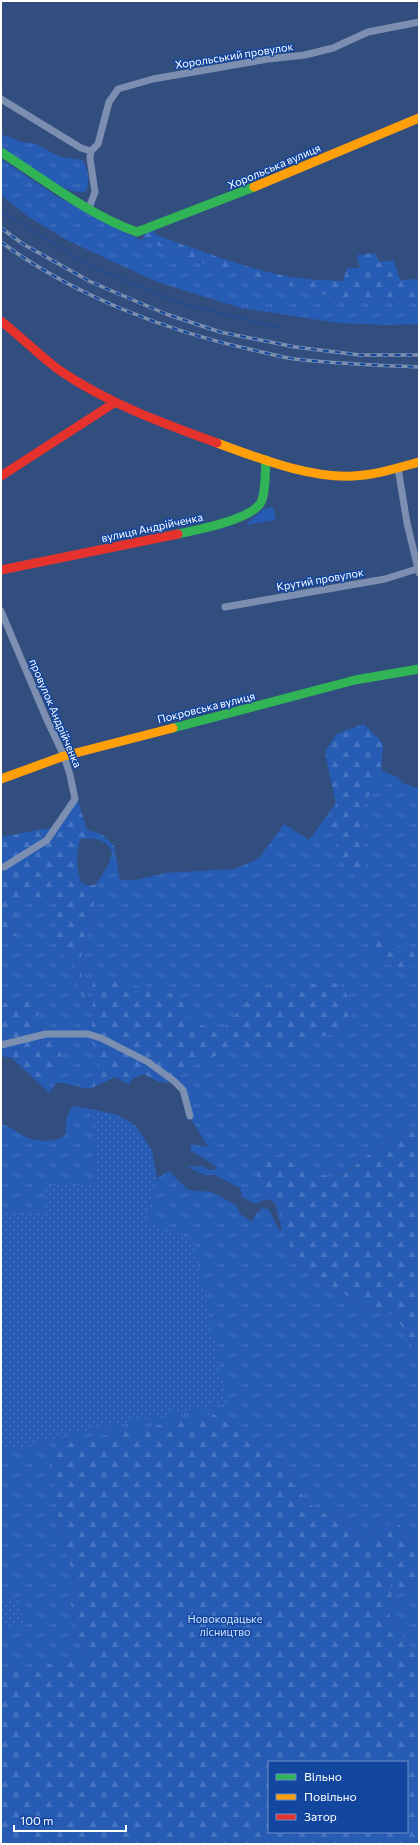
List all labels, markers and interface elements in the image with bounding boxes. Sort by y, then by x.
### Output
street label: Хорольський провулок [174,39,294,71]
street label: Хорольська вулиця [226,141,322,191]
street label: вулиця Андрійченка [100,510,204,544]
street label: Крутий провулок [275,565,365,593]
street label: провулок Андрійченка [27,657,85,769]
street label: Покровська вулиця [156,689,256,725]
park label: Новокодацьке лісництво [188,1612,263,1638]
legend [268,1761,408,1833]
text: Вільно [304,1769,342,1783]
text: Повільно [304,1789,357,1803]
scale bar [14,1807,126,1833]
text: Затор [304,1809,337,1823]
text: 100 m [20,1813,54,1827]

